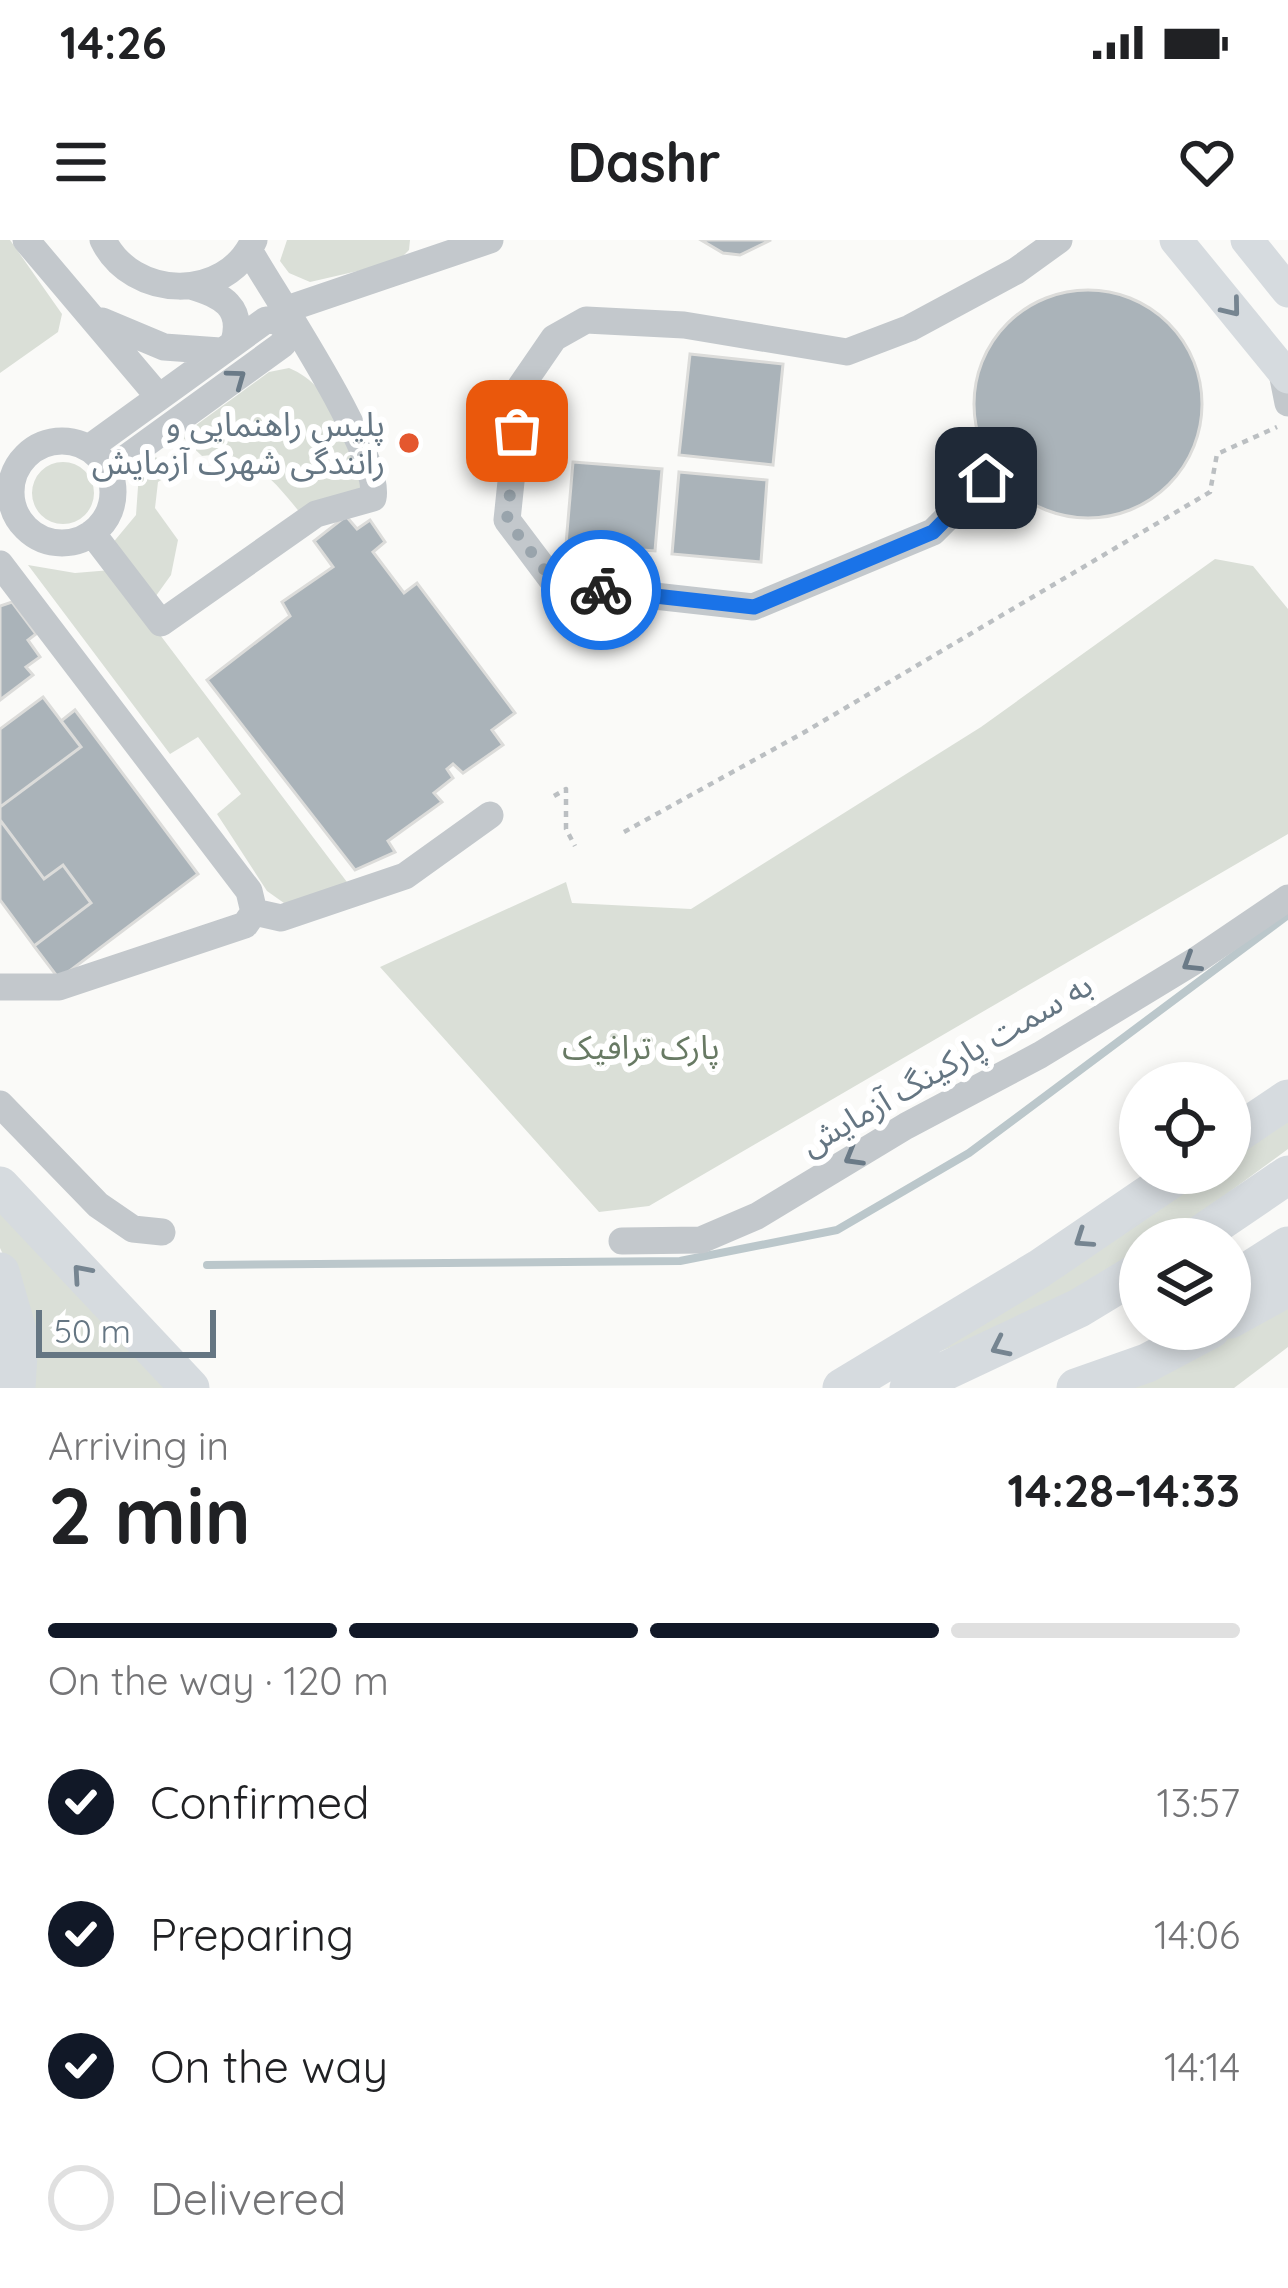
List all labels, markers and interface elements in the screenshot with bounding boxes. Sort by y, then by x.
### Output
text: 14:26 [60,14,167,70]
text: Dashr [567,128,721,196]
icon: menu [48,129,114,195]
icon: heart [1174,129,1240,195]
one-way arrow [1218,295,1239,317]
one-way arrow [224,370,245,392]
pin [466,380,568,482]
icon: bag [484,398,550,464]
place label: پلیس راهنمایی و رانندگی شهرک آزمایش [92,403,385,482]
pin [935,427,1037,529]
marker: پلیس راهنمایی و رانندگی شهرک آزمایش [396,430,422,456]
icon: home [953,445,1019,511]
courier [541,530,661,650]
icon: bike [568,557,634,623]
one-way arrow [1182,949,1204,971]
street label: به سمت پارکینگ آزمایش [793,963,1100,1166]
park label: پارک ترافیک [562,1026,720,1069]
map controls [1119,1062,1251,1350]
button: locate [1119,1062,1251,1194]
one-way arrow [844,1143,866,1165]
button: layers [1119,1218,1251,1350]
one-way arrow [1074,1225,1096,1247]
one-way arrow [74,1265,95,1287]
scale bar [36,1304,216,1357]
text: 50 m [54,1310,131,1351]
one-way arrow [991,1333,1012,1356]
text: Arriving in [48,1421,229,1470]
text: 14:28–14:33 [1007,1462,1240,1518]
text: 2 min [48,1466,251,1564]
text: On the way · 120 m [48,1656,389,1705]
icon: check [48,1769,114,1835]
text: Confirmed [150,1774,369,1830]
text: 13:57 [1157,1778,1240,1827]
icon: check [48,1901,114,1967]
text: Preparing [150,1906,354,1962]
text: 14:06 [1154,1910,1240,1959]
icon: check [48,2033,114,2099]
text: On the way [150,2038,388,2094]
text: 14:14 [1164,2042,1240,2091]
text: Delivered [150,2170,346,2226]

